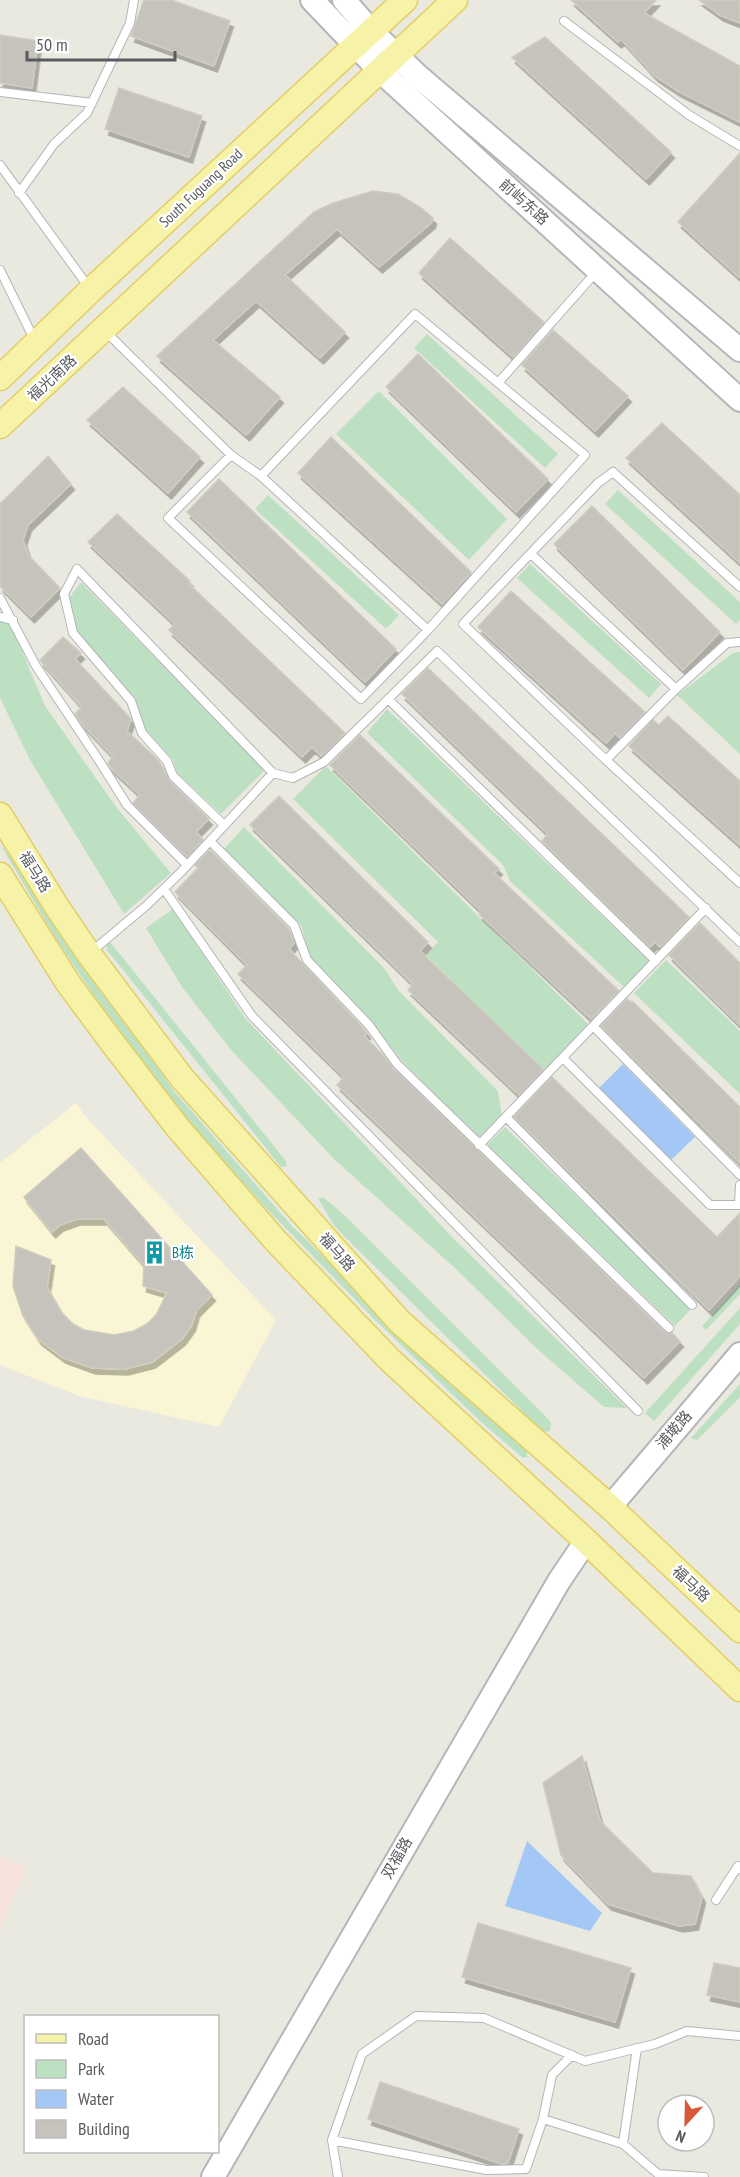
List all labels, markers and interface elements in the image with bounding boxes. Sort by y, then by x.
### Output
scale bar [27,24,176,62]
text: 50 m [36,33,68,56]
street label: South Fuguang Road [155,144,246,231]
street label: 前屿东路 [496,174,553,229]
street label: 福光南路 [23,350,80,405]
street label: 福马路 [15,848,55,896]
street label: 福马路 [315,1229,359,1275]
building icon: B栋 [141,1240,167,1266]
place label: B栋 [172,1243,194,1262]
street label: 浦墘路 [652,1406,696,1453]
street label: 福马路 [668,1561,714,1606]
street label: 双福路 [377,1834,416,1882]
legend [24,2015,219,2153]
text: Road [78,2027,109,2050]
text: Park [78,2057,105,2080]
text: Water [78,2087,114,2110]
north arrow [656,2093,716,2153]
text: Building [78,2117,130,2140]
text: N [673,2126,688,2148]

